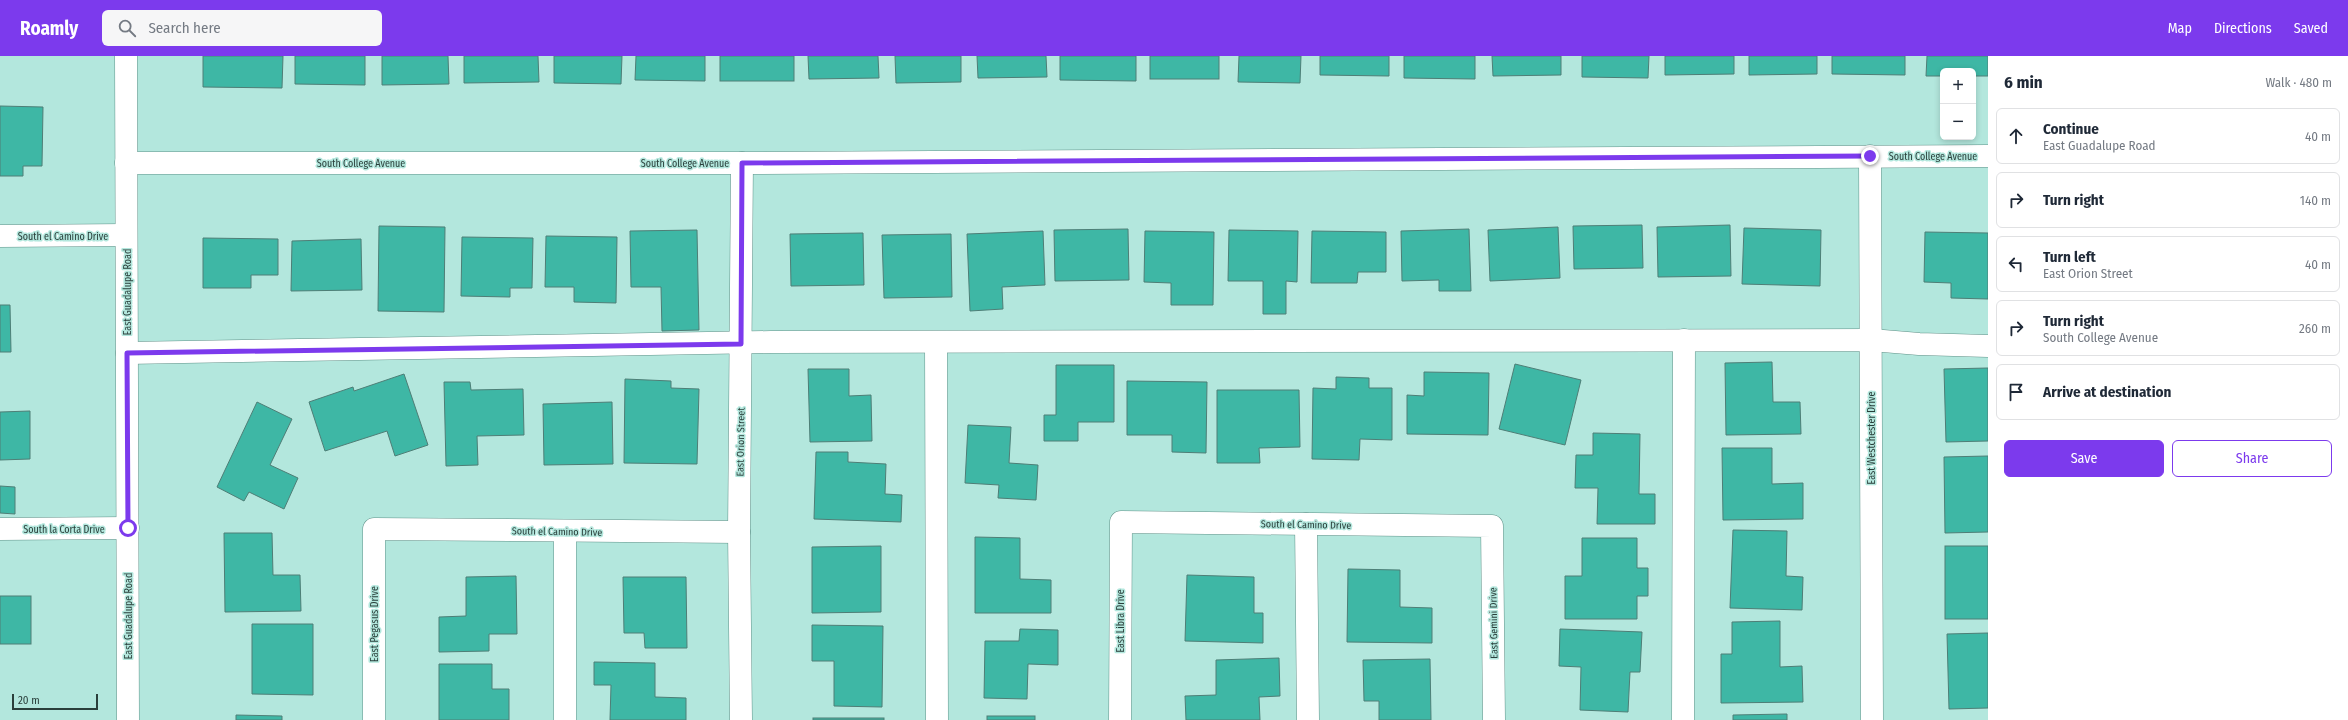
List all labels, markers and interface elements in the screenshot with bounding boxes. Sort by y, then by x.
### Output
search box [102,10,382,46]
text: Roamly [20,17,78,40]
icon: search [116,17,138,39]
text: Search here [148,19,221,37]
text: Map [2168,20,2192,37]
text: Directions [2214,20,2272,37]
text: Saved [2294,20,2328,37]
map controls [1940,68,1976,140]
button: + [1940,68,1976,104]
text: 6 min [2004,72,2043,93]
text: Walk · 480 m [2265,75,2332,90]
button: − [1940,104,1976,140]
text: Continue [2043,120,2099,138]
icon: ahead [2005,125,2027,147]
text: 40 m [2305,129,2331,144]
text: East Guadalupe Road [2043,138,2155,153]
route end [1861,147,1879,165]
street label: South College Avenue [1889,151,1977,163]
street label: South College Avenue [317,158,405,170]
street label: South College Avenue [641,158,729,170]
icon: right [2005,189,2027,211]
text: Turn right [2043,191,2104,209]
text: 140 m [2300,193,2331,208]
street label: South el Camino Drive [18,231,108,243]
text: Turn left [2043,248,2096,266]
street label: East Guadalupe Road [122,249,134,335]
icon: left [2005,253,2027,275]
text: 40 m [2305,257,2331,272]
text: East Orion Street [2043,266,2133,281]
text: Turn right [2043,312,2104,330]
icon: right [2005,317,2027,339]
text: 260 m [2299,321,2331,336]
text: South College Avenue [2043,330,2158,345]
icon: arrive [2005,381,2027,403]
text: Arrive at destination [2043,383,2171,401]
street label: East Westchester Drive [1866,392,1878,484]
street label: East Orion Street [734,407,748,477]
button: Save [2004,440,2164,477]
button: Share [2172,440,2332,477]
street label: South el Camino Drive [1261,518,1351,532]
route start [119,519,137,537]
street label: South la Corta Drive [23,524,105,536]
street label: South el Camino Drive [512,525,602,539]
street label: East Guadalupe Road [123,573,135,659]
street label: East Pegasus Drive [369,586,381,662]
street label: East Gemini Drive [1487,587,1501,659]
street label: East Libra Drive [1115,589,1127,653]
scale bar [12,692,98,711]
text: 20 m [18,694,40,707]

